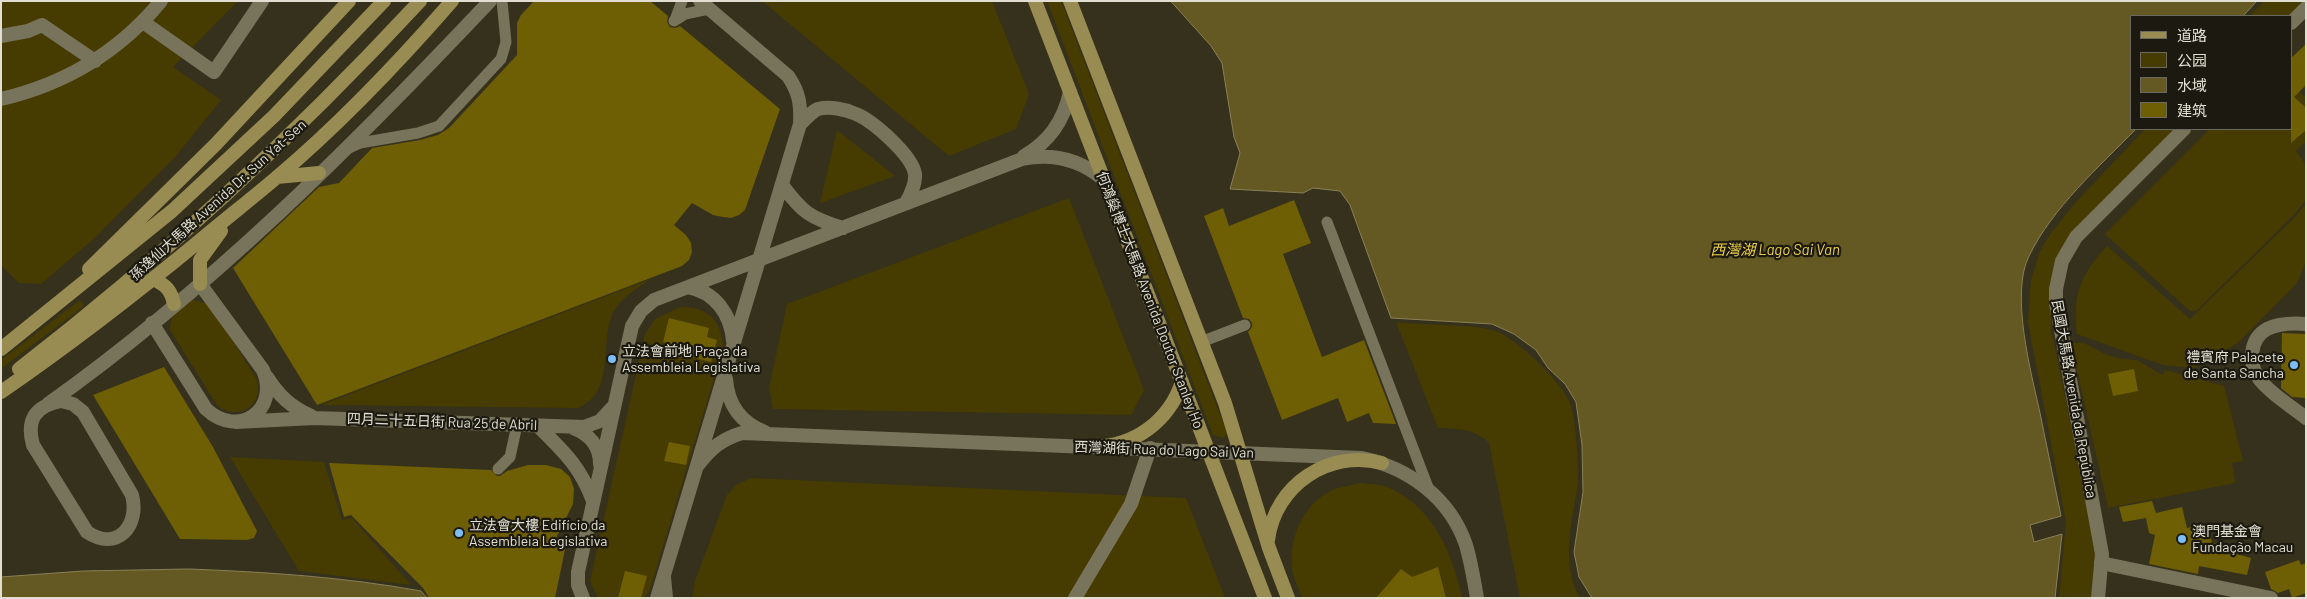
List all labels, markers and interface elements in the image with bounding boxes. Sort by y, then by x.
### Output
legend [2130,15,2292,130]
text: 道路 [2177,26,2207,44]
text: 公园 [2177,51,2207,69]
text: 水域 [2177,76,2207,94]
text: 建筑 [2177,101,2207,119]
street label: 孫逸仙大馬路 Avenida Dr. Sun Yat-Sen [126,116,310,284]
street label: 何鴻燊博士大馬路 Avenida Doutor Stanley Ho [1093,169,1207,431]
water label: 西灣湖 Lago Sai Van [1710,241,1840,259]
street label: 民國大馬路 Avenida da República [2048,298,2100,500]
place label: 立法會前地 Praça da Assembleia Legislativa [622,343,760,376]
place label: 禮賓府 Palacete de Santa Sancha [2183,349,2284,382]
marker: 立法會前地 Praça da Assembleia Legislativa [606,353,618,365]
marker: 禮賓府 Palacete de Santa Sancha [2288,359,2300,371]
street label: 四月二十五日街 Rua 25 de Abril [347,410,537,434]
street label: 西灣湖街 Rua do Lago Sai Van [1074,438,1254,462]
place label: 立法會大樓 Edifício da Assembleia Legislativa [469,517,607,550]
place label: 澳門基金會 Fundação Macau [2192,523,2293,556]
marker: 立法會大樓 Edifício da Assembleia Legislativa [453,527,465,539]
marker: 澳門基金會 Fundação Macau [2176,533,2188,545]

